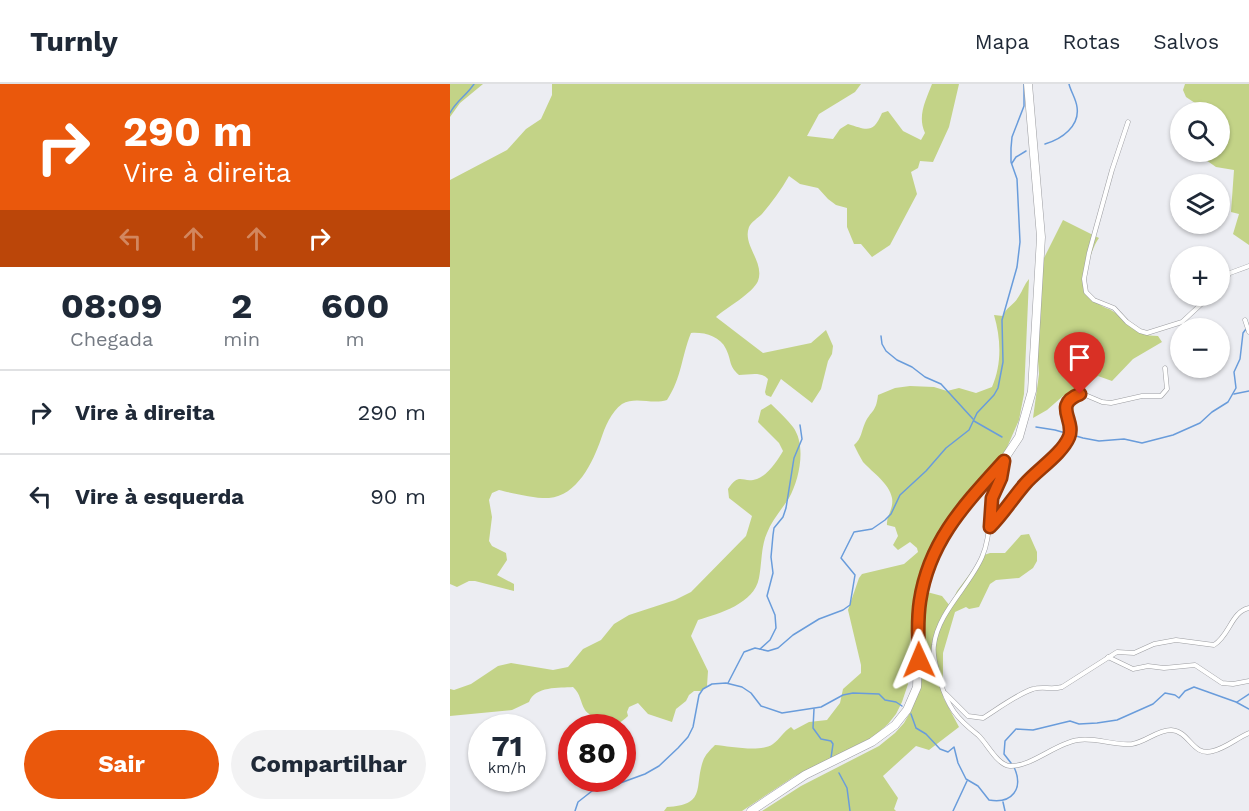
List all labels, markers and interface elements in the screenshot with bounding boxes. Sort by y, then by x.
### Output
text: Turnly [30,25,118,58]
text: Mapa [975,29,1029,54]
text: Rotas [1062,29,1120,54]
text: Salvos [1153,29,1219,54]
map controls [1170,102,1230,378]
button: search [1170,102,1230,162]
text: 290 m [123,107,253,156]
icon: right [24,108,102,186]
text: Vire à direita [123,157,291,189]
button: layers [1170,174,1230,234]
icon: left [114,222,147,255]
icon: ahead [177,222,210,255]
icon: ahead [240,222,273,255]
icon: right [303,222,336,255]
button: + [1170,246,1230,306]
text: 08:09 [61,285,163,327]
text: 2 [231,285,252,327]
text: 600 [321,285,389,327]
button: − [1170,318,1230,378]
text: Chegada [70,327,153,351]
text: min [223,327,260,351]
text: m [346,327,365,351]
pin [1054,332,1105,394]
icon: arrive [1063,341,1096,374]
icon: right [24,396,57,429]
text: Vire à direita [75,400,215,425]
text: 290 m [357,400,426,425]
icon: left [24,480,57,513]
text: Vire à esquerda [75,484,244,509]
text: 90 m [370,484,426,509]
position arrow [887,628,951,692]
speed limit sign: 80 [558,714,636,792]
text: 71 [491,728,523,763]
button: Sair [24,730,219,799]
button: Compartilhar [231,730,426,799]
text: km/h [488,759,526,777]

